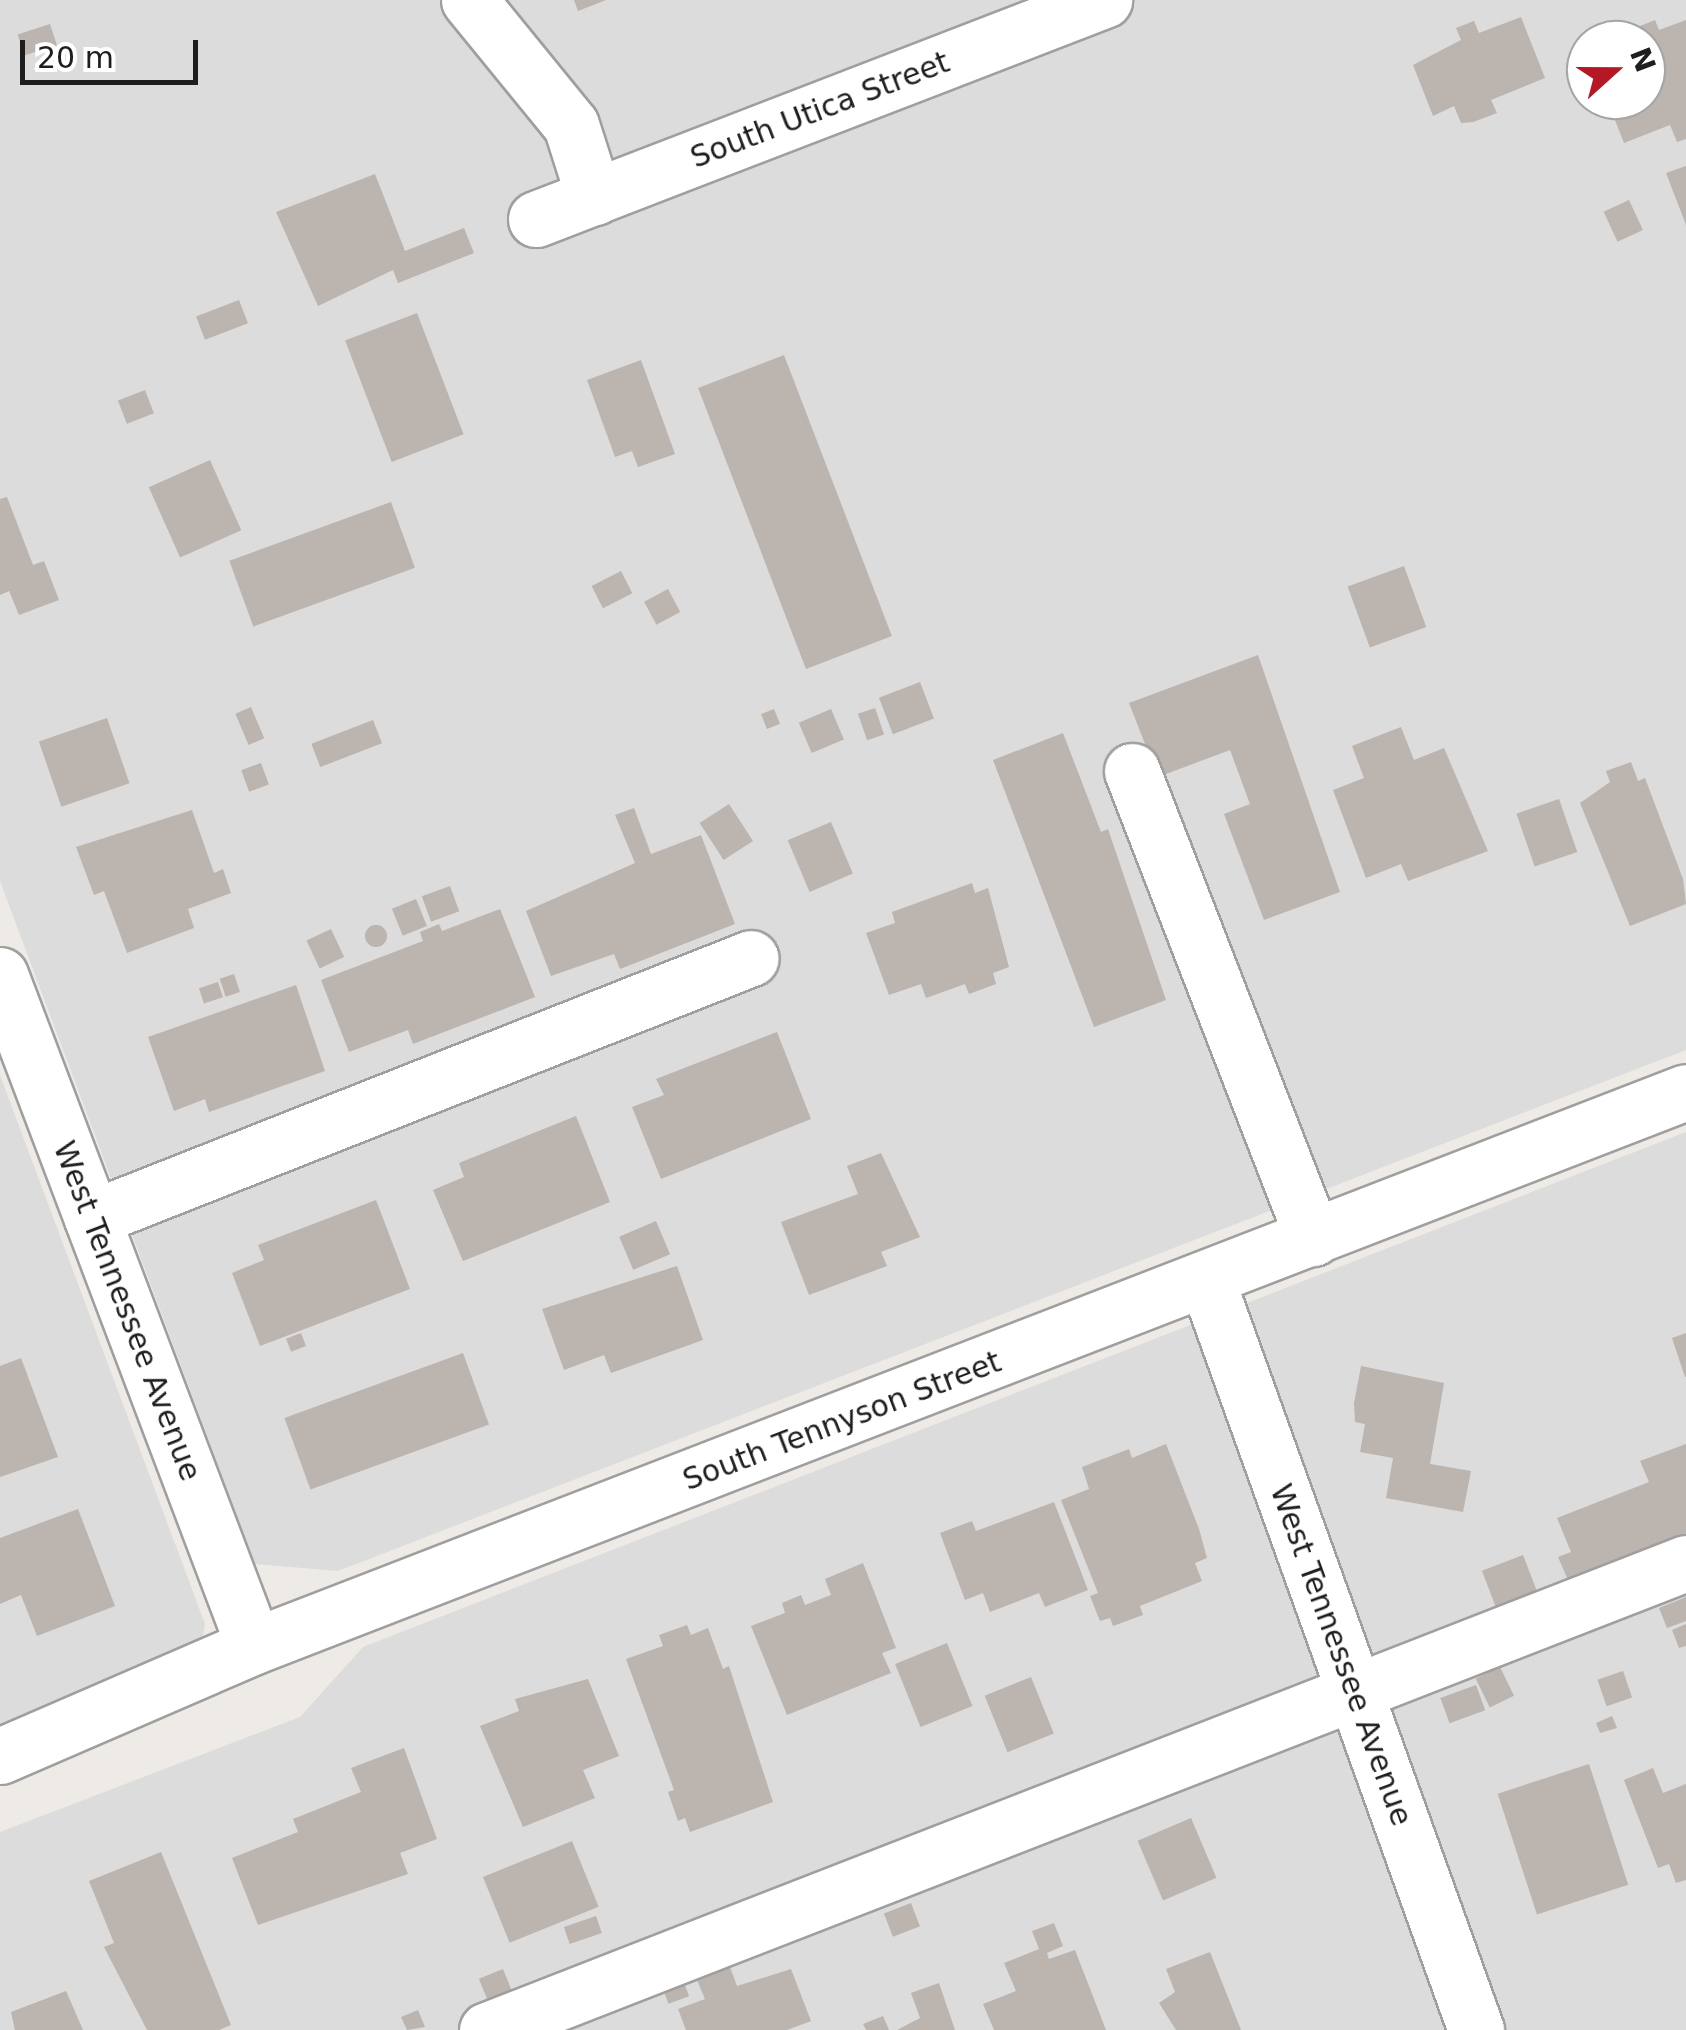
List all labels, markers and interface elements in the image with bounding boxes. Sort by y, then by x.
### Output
scale bar [25,20,202,82]
north arrow [1566,20,1666,120]
text: 20 m [37,40,114,75]
text: N [1623,43,1662,77]
street label: South Utica Street [685,44,955,176]
street label: West Tennessee Avenue [46,1136,208,1486]
street label: South Tennyson Street [678,1344,1006,1498]
street label: West Tennessee Avenue [1262,1479,1420,1831]

